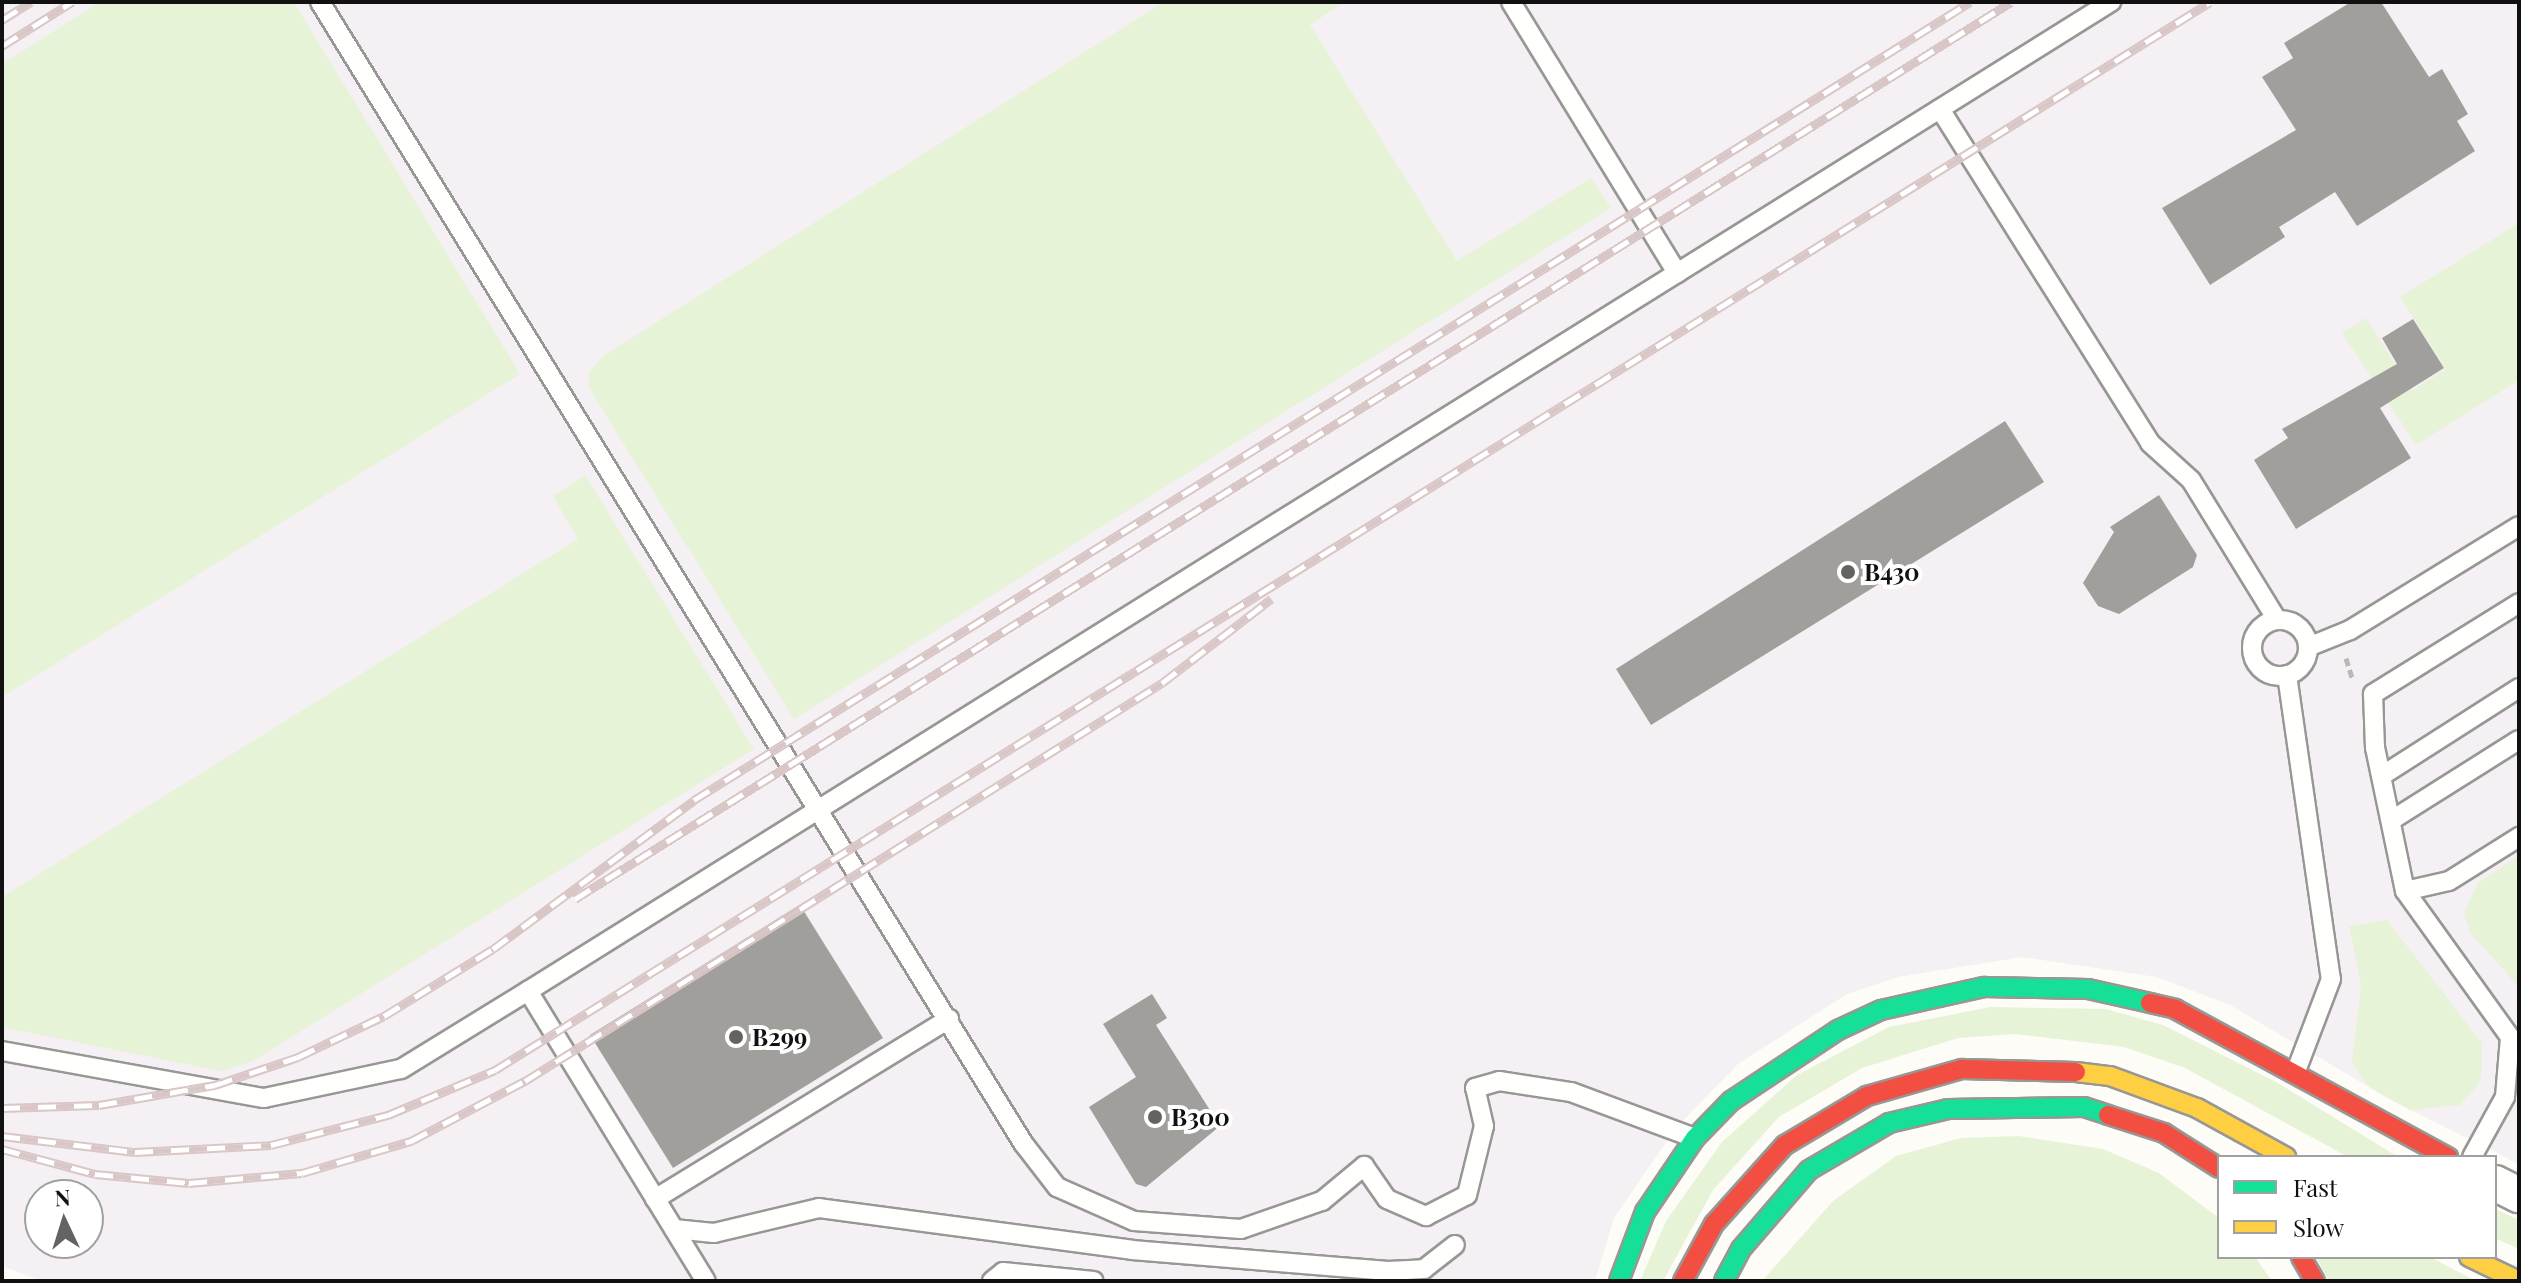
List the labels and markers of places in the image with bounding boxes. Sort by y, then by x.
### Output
place label: B430 [1864,558,1920,586]
marker: B430 [1839,563,1857,581]
place label: B299 [752,1023,807,1051]
marker: B299 [727,1028,745,1046]
place label: B300 [1171,1103,1230,1131]
marker: B300 [1146,1108,1164,1126]

